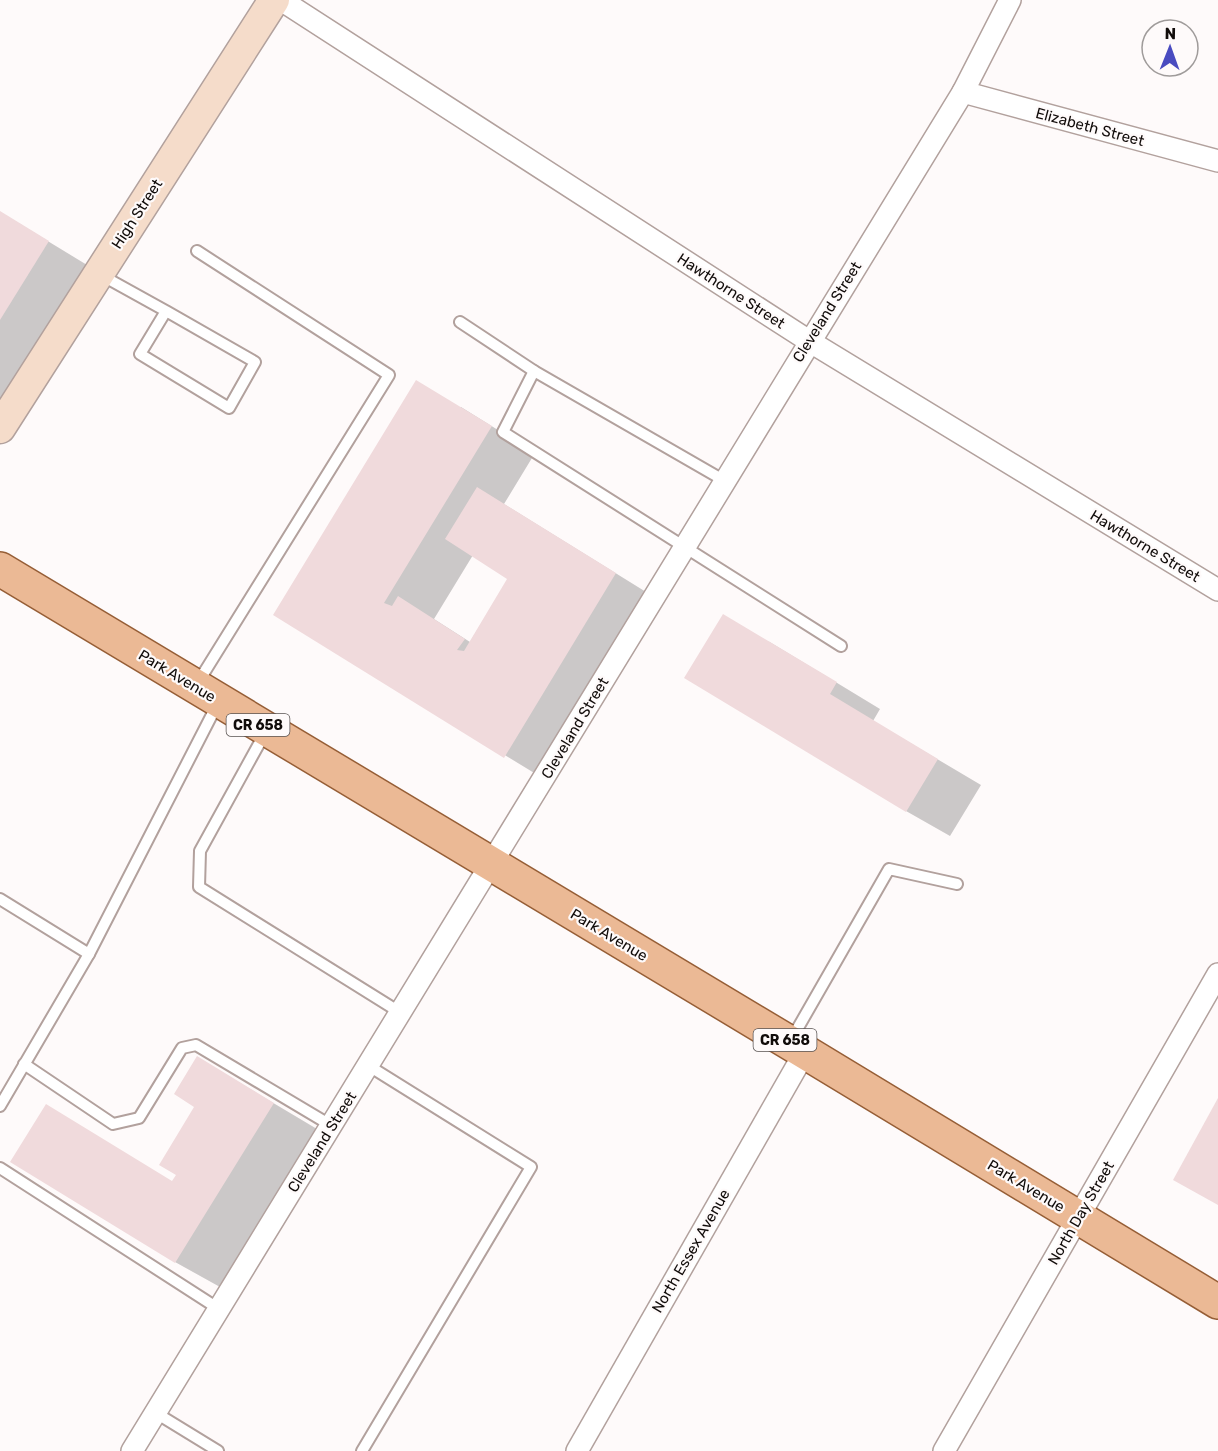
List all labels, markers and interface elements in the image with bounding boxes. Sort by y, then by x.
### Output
north arrow [1140,18,1200,78]
text: N [1164,24,1176,43]
street label: Elizabeth Street [1034,104,1146,150]
street label: High Street [108,176,166,252]
street label: Hawthorne Street [674,249,788,333]
street label: Cleveland Street [789,258,865,366]
street label: Hawthorne Street [1087,506,1203,586]
street label: Park Avenue [135,646,219,706]
street label: Cleveland Street [538,674,612,782]
road number: CR 658 [226,714,290,736]
street label: Park Avenue [567,905,651,965]
road number: CR 658 [754,1029,816,1051]
street label: Cleveland Street [284,1088,360,1196]
street label: Park Avenue [984,1156,1068,1216]
street label: North Day Street [1044,1158,1118,1268]
street label: North Essex Avenue [648,1186,734,1316]

